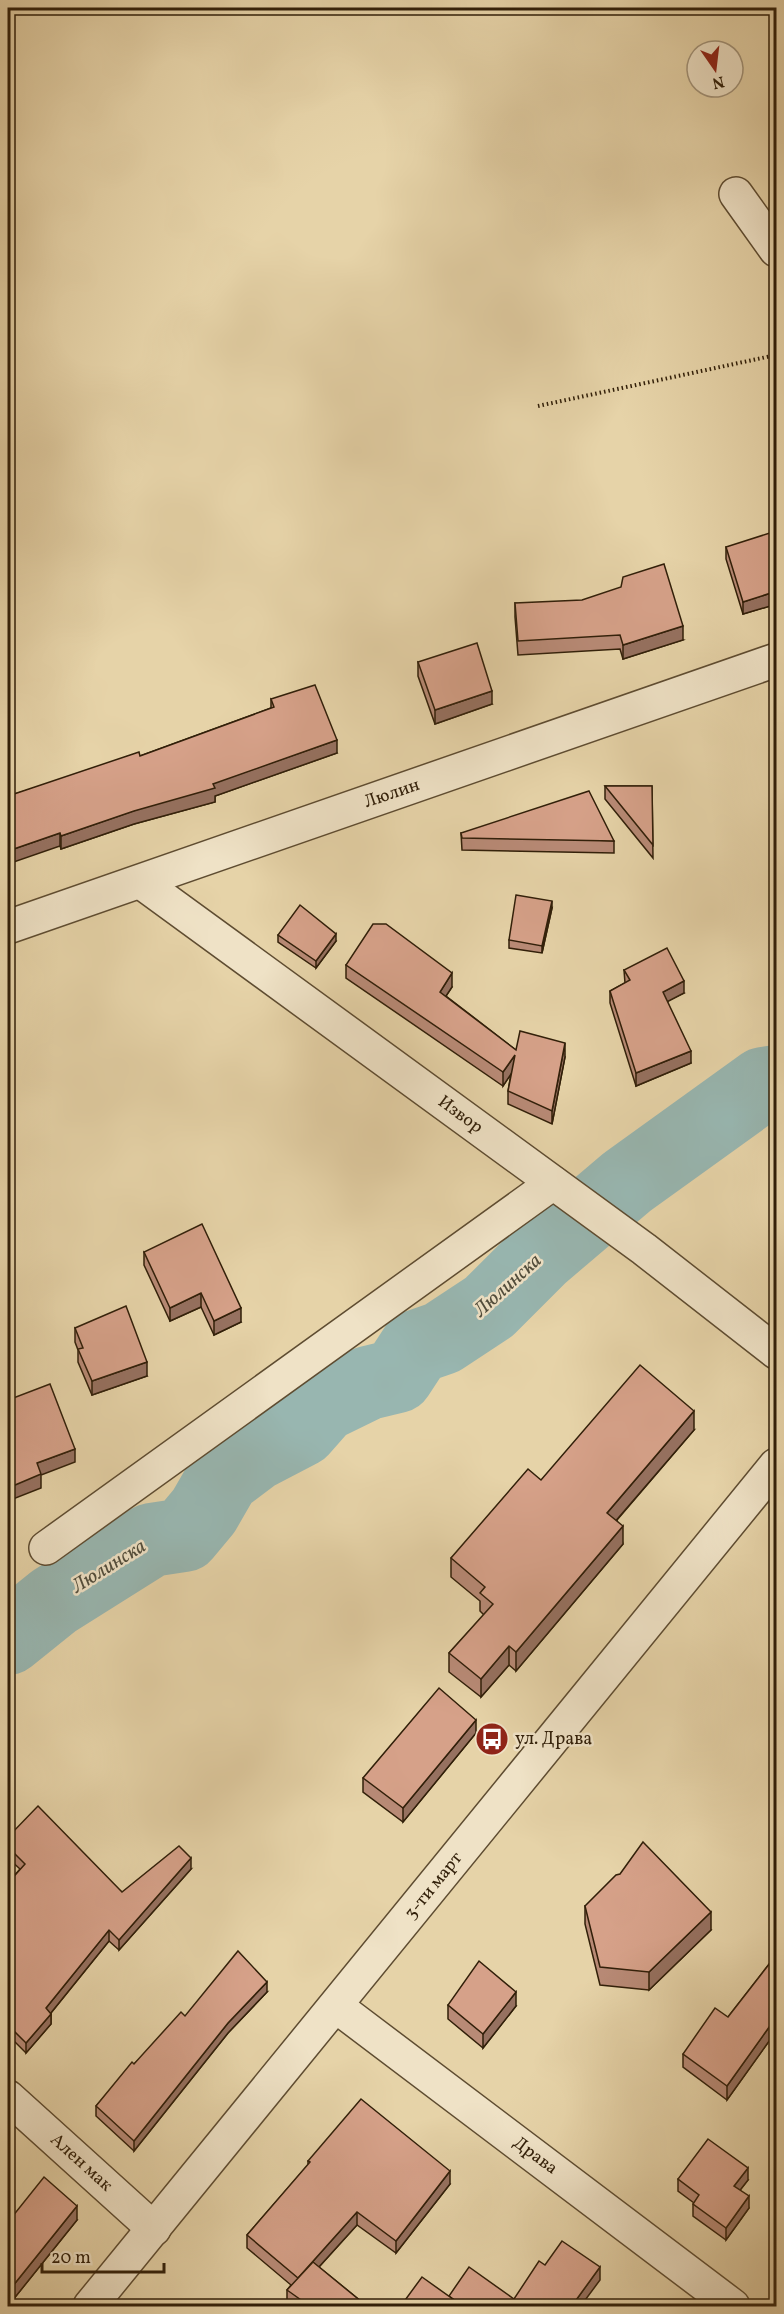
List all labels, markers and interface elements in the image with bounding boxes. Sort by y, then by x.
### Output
north arrow [685,39,745,99]
text: N [709,70,726,94]
street label: Люлин [361,773,423,815]
street label: Извор [432,1090,488,1140]
water label: Люлинска [467,1248,548,1325]
water label: Люлинска [65,1533,152,1601]
bus stop icon: ул. Драва [474,1721,510,1757]
place label: ул. Драва [515,1727,592,1752]
street label: 3-ти март [399,1847,469,1925]
street label: Ален мак [44,2128,118,2198]
street label: Драва [507,2131,563,2181]
scale bar [42,2236,164,2274]
text: 20 m [51,2246,91,2271]

